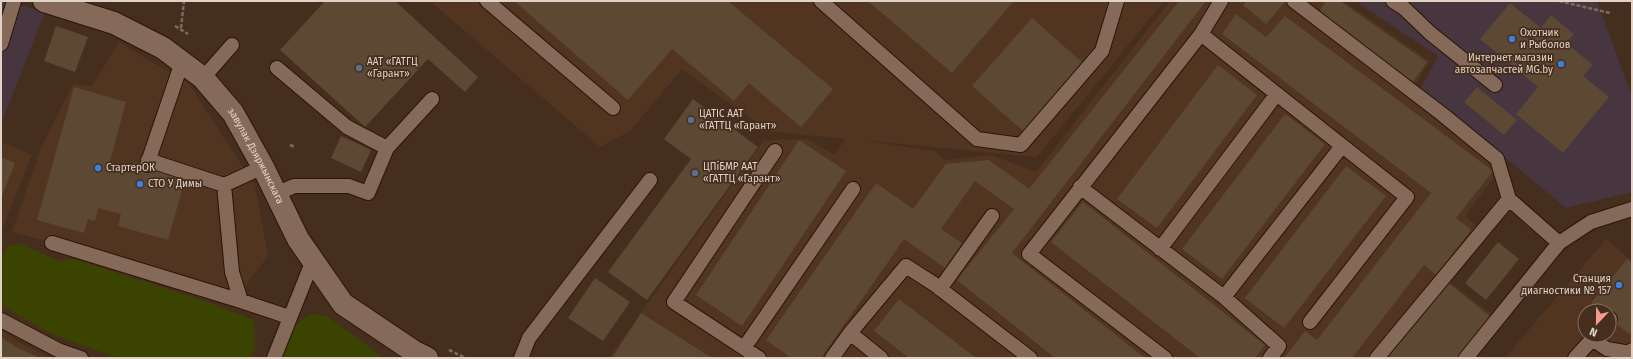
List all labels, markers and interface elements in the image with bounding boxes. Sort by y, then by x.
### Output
place label: Охотник и Рыболов [1520,27,1571,51]
marker: Охотник и Рыболов [1507,34,1517,44]
place label: Интернет магазин автозапчастей MG.by [1455,52,1553,76]
place label: ААТ «ГАТГЦ «Гарант» [367,56,418,80]
marker: Интернет магазин автозапчастей MG.by [1556,59,1566,69]
marker: ААТ «ГАТГЦ «Гарант» [354,63,364,73]
street label: завулак Дзяржынскага [225,105,286,206]
place label: ЦАТІС ААТ «ГАТТЦ «Гарант» [699,108,777,132]
marker: ЦАТІС ААТ «ГАТТЦ «Гарант» [686,115,696,125]
place label: ЦПіБМР ААТ «ГАТТЦ «Гарант» [703,160,781,185]
place label: СтартерОК [106,162,155,174]
marker: СтартерОК [93,163,103,173]
marker: ЦПіБМР ААТ «ГАТТЦ «Гарант» [690,168,700,178]
place label: СТО У Димы [148,178,202,190]
marker: СТО У Димы [135,179,145,189]
place label: Станция диагностики № 157 [1521,273,1612,297]
marker: Станция диагностики № 157 [1614,280,1624,290]
north arrow [1577,303,1617,343]
text: N [1588,324,1599,339]

